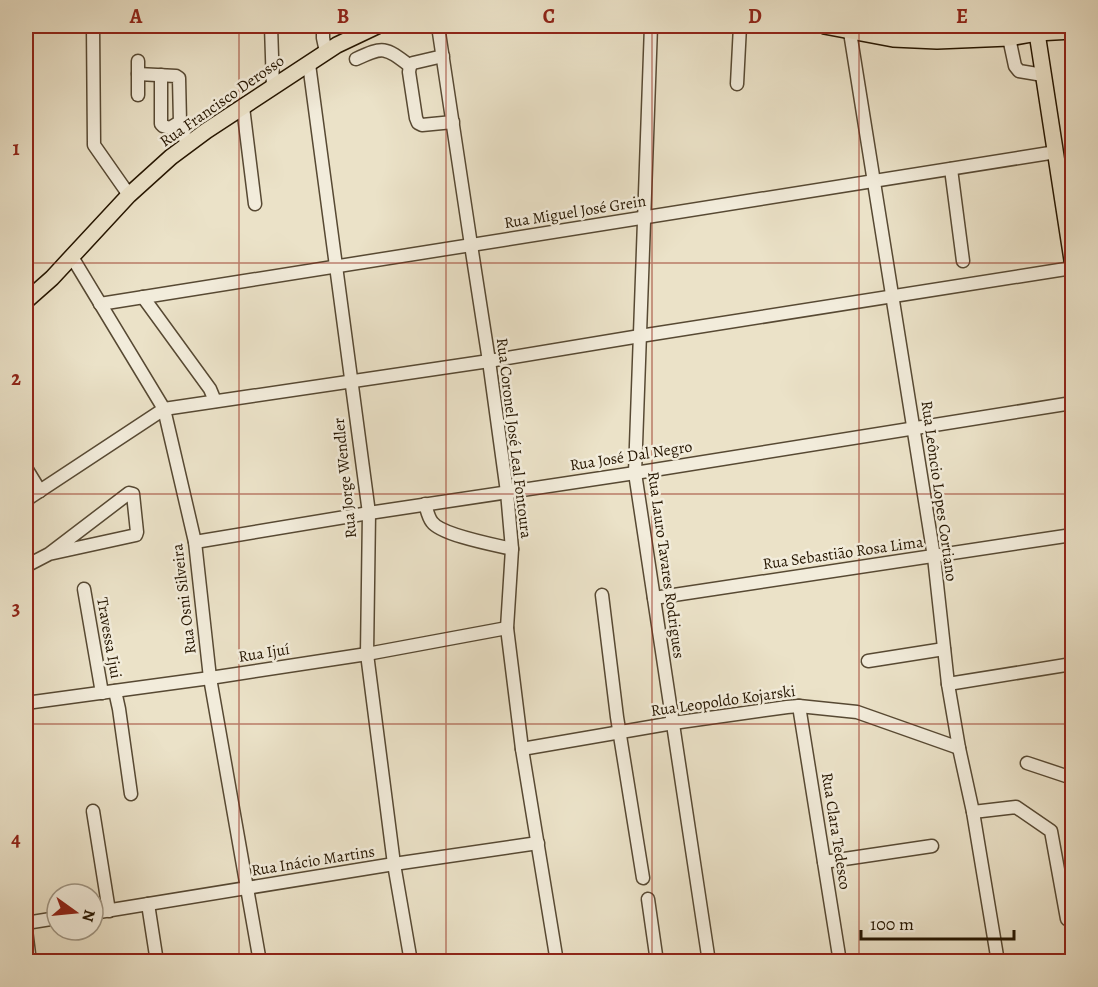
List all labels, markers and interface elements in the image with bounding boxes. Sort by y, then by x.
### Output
text: A [129,3,143,30]
text: B [337,3,349,30]
text: C [543,3,555,30]
text: D [748,3,762,30]
text: E [956,3,968,30]
street label: Rua Francisco Derosso [155,50,289,152]
text: 1 [12,135,20,162]
street label: Rua Miguel José Grein [502,190,648,234]
street label: Rua Coronel José Leal Fontoura [491,336,537,540]
text: 2 [11,365,21,392]
street label: Rua Leôncio Lopes Cortiano [915,399,963,583]
street label: Rua Jorge Wendler [328,417,362,539]
street label: Rua José Dal Negro [568,435,694,477]
street label: Rua Lauro Tavares Rodrigues [642,470,690,660]
street label: Rua Sebastião Rosa Lima [761,531,925,575]
street label: Rua Osni Silveira [166,542,202,656]
text: 3 [12,595,20,622]
street label: Travessa Ijui [91,596,127,680]
street label: Rua Ijuí [237,638,291,668]
street label: Rua Leopoldo Kojarski [649,680,797,722]
street label: Rua Clara Tedesco [816,771,856,891]
text: 4 [11,826,21,853]
street label: Rua Inácio Martins [250,840,376,882]
north arrow [45,882,105,942]
scale bar [861,903,1014,941]
text: N [76,907,101,924]
text: 100 m [870,912,914,936]

